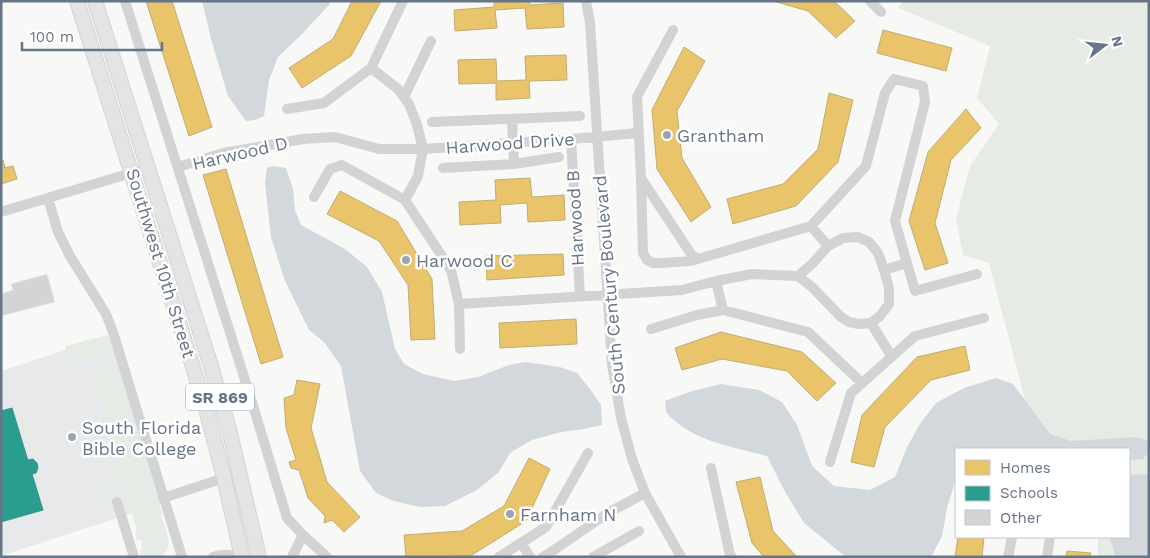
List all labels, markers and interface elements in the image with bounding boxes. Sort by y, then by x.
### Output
scale bar [22,20,162,52]
north arrow [1080,20,1130,70]
text: 100 m [30,28,74,46]
text: N [1108,34,1127,49]
place label: Grantham [677,125,764,146]
street label: Harwood Drive [445,128,575,158]
marker: Grantham [661,129,673,141]
street label: Harwood D [190,132,290,174]
street label: Southwest 10th Street [122,166,200,361]
street label: Harwood B [562,169,588,267]
street label: South Century Boulevard [589,175,629,395]
place label: Harwood C [416,250,513,271]
marker: Harwood C [400,254,412,266]
road number: SR 869 [186,384,254,411]
place label: South Florida Bible College [82,417,201,459]
marker: South Florida Bible College [66,431,78,443]
legend [955,448,1130,538]
text: Homes [1000,459,1051,477]
text: Schools [1000,484,1058,502]
place label: Farnham N [520,504,617,525]
marker: Farnham N [504,508,516,520]
text: Other [1000,509,1042,527]

